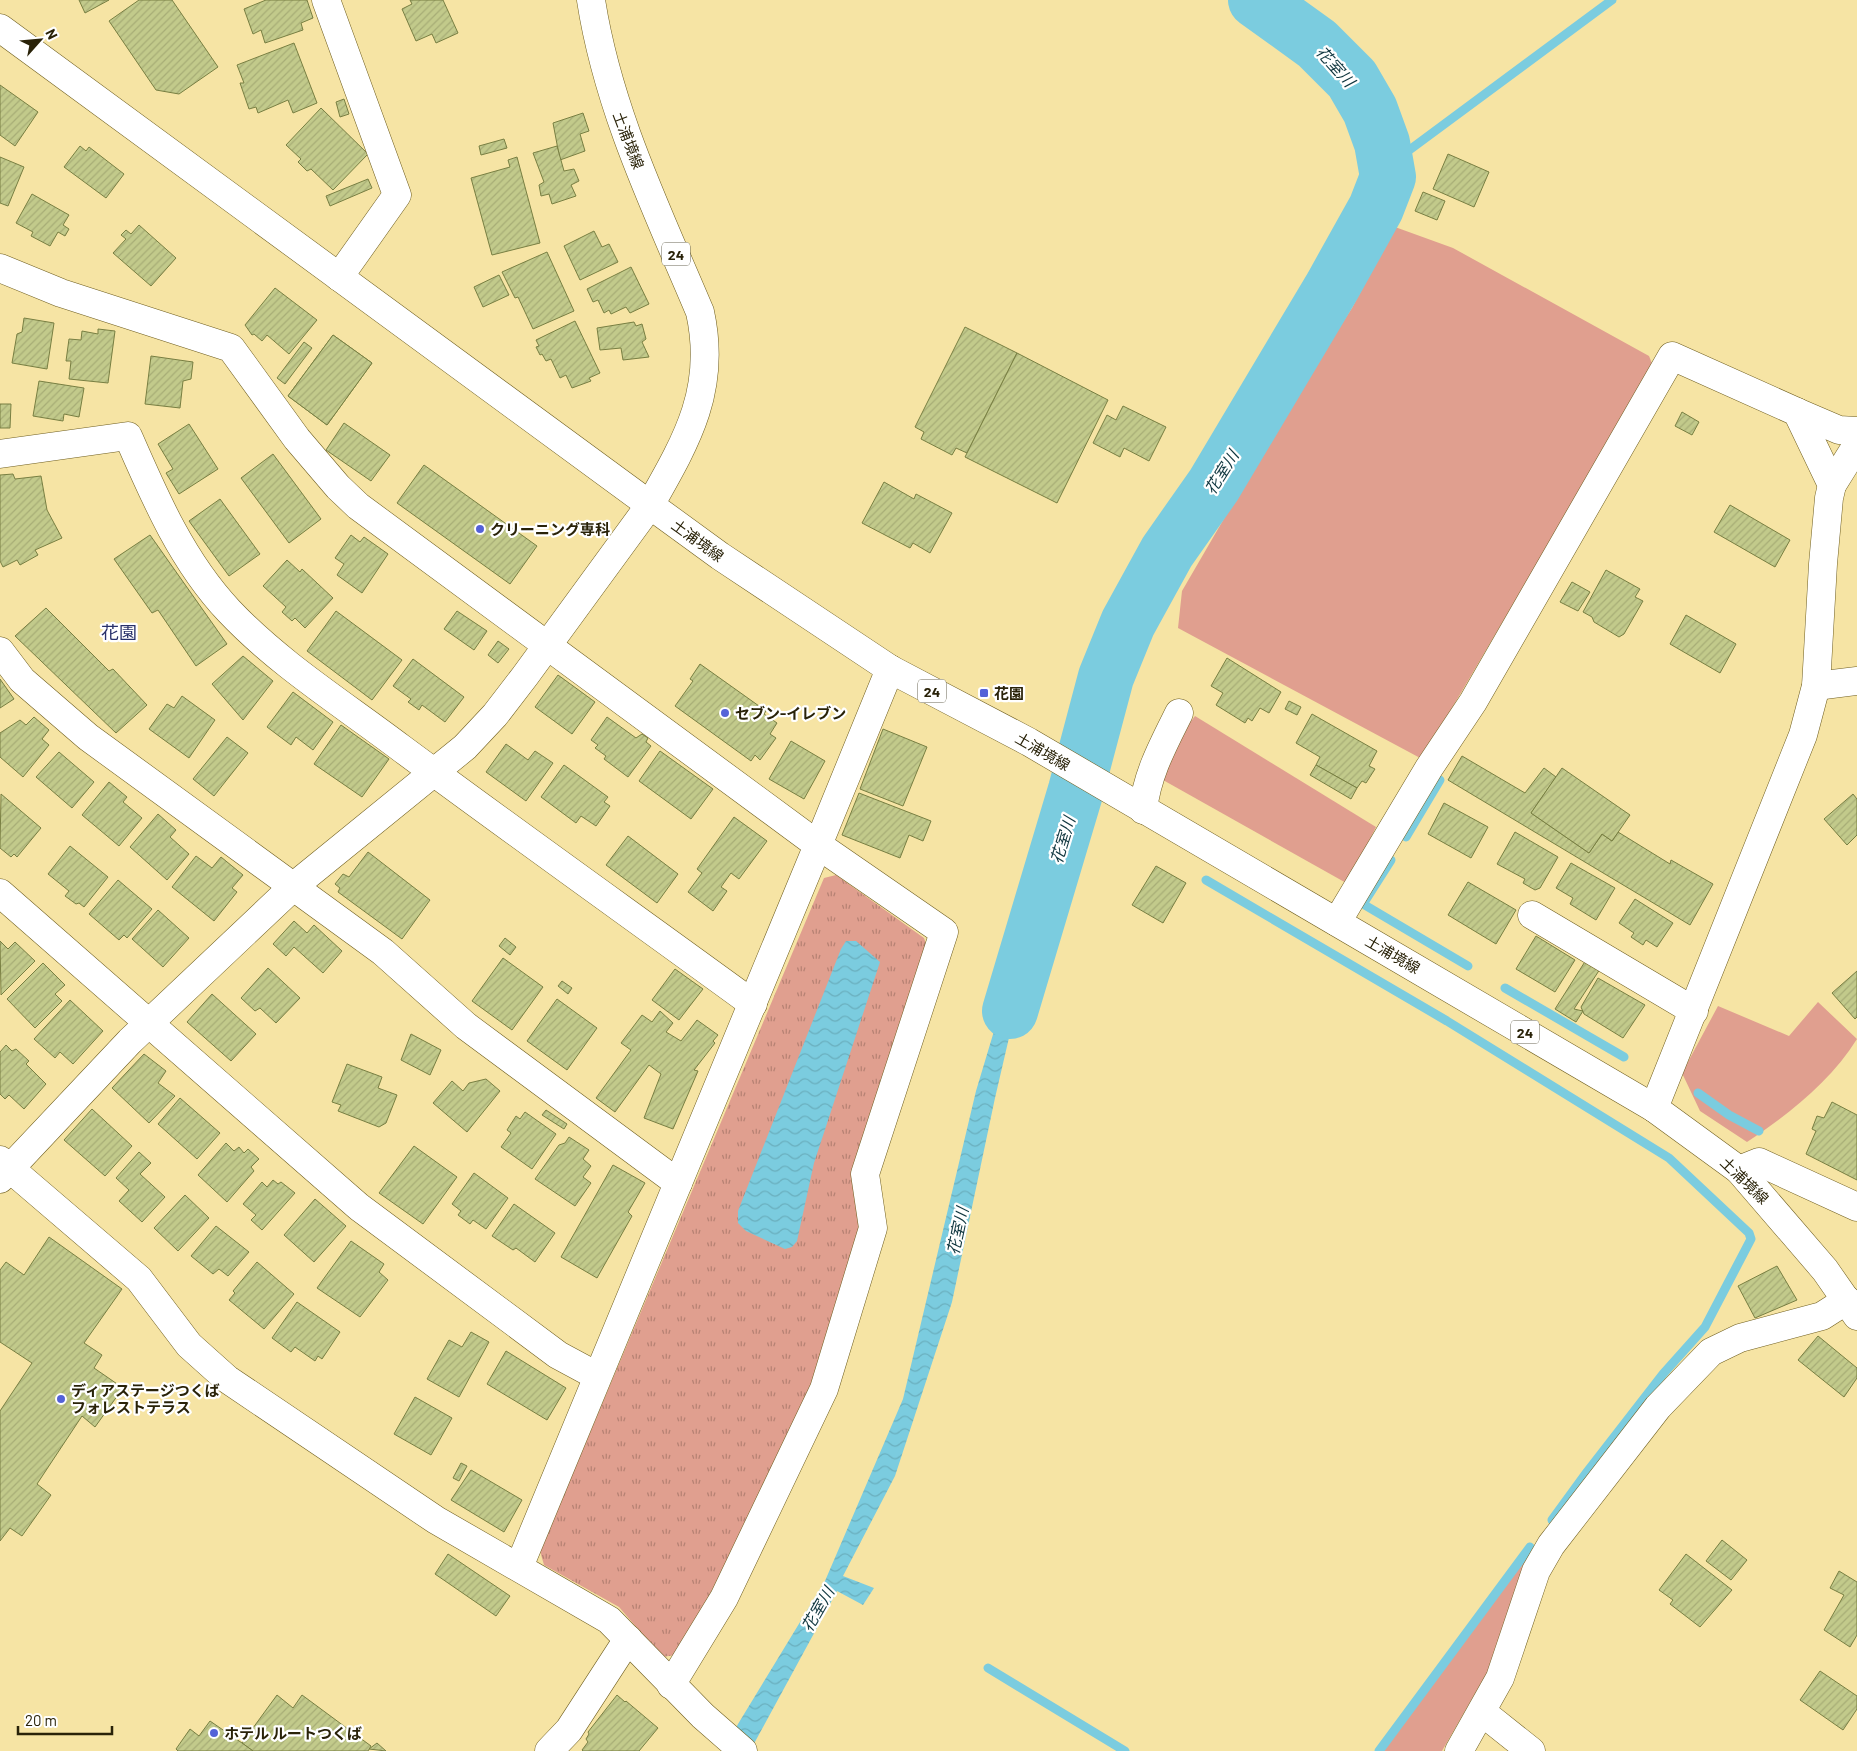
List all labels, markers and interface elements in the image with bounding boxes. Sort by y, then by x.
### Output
north arrow [15,15,65,65]
text: N [42,26,62,42]
water label: 花室川 [1313,42,1360,92]
street label: 土浦境線 [610,109,648,171]
road number: 24 [662,242,690,266]
water label: 花室川 [1200,445,1243,497]
street label: 土浦境線 [668,515,728,565]
place label: クリーニング専科 [490,520,610,538]
marker: クリーニング専科 [474,523,486,535]
district label: 花園 [101,621,137,643]
road number: 24 [918,679,946,702]
place label: 花園 [994,684,1024,702]
marker: 花園 [978,687,990,699]
place label: セブン-イレブン [735,704,846,722]
marker: セブン-イレブン [719,707,731,719]
street label: 土浦境線 [1013,728,1073,774]
water label: 花室川 [1046,812,1079,866]
street label: 土浦境線 [1363,931,1423,977]
road number: 24 [1511,1020,1539,1044]
street label: 土浦境線 [1717,1153,1773,1207]
water label: 花室川 [943,1204,972,1256]
place label: ディアステージつくば フォレストテラス [71,1381,220,1416]
marker: ディアステージつくば フォレストテラス [55,1393,67,1405]
water label: 花室川 [797,1582,838,1635]
scale bar [18,1704,111,1736]
text: 20 m [25,1711,57,1729]
place label: ホテル ルートつくば [224,1724,362,1742]
marker: ホテル ルートつくば [208,1727,220,1739]

